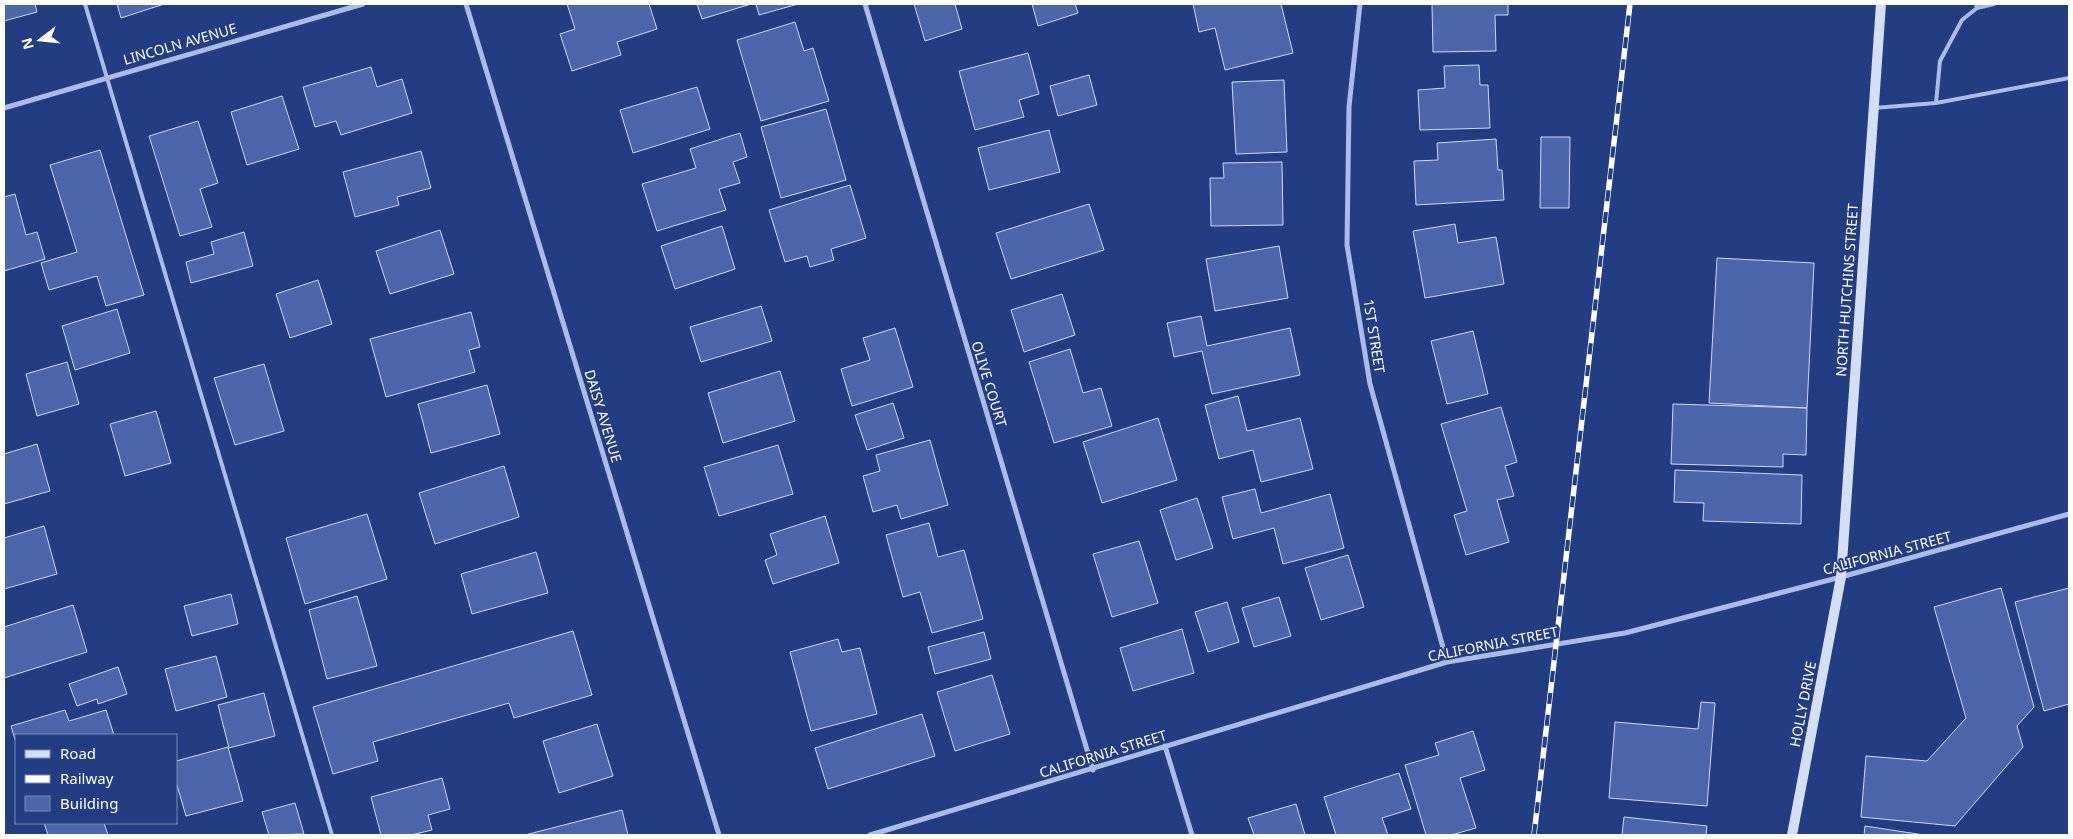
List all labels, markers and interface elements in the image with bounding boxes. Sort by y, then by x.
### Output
north arrow [15,15,65,65]
street label: LINCOLN AVENUE [121,18,239,69]
text: N [16,36,38,52]
street label: NORTH HUTCHINS STREET [1831,202,1862,377]
street label: 1ST STREET [1359,298,1390,374]
street label: OLIVE COURT [967,338,1012,429]
street label: DAISY AVENUE [580,367,627,465]
street label: CALIFORNIA STREET [1821,526,1953,579]
street label: CALIFORNIA STREET [1426,622,1560,665]
street label: HOLLY DRIVE [1785,659,1820,748]
street label: CALIFORNIA STREET [1037,725,1169,782]
legend [15,734,178,824]
text: Road [60,743,96,763]
text: Railway [60,768,114,788]
text: Building [60,793,118,813]

